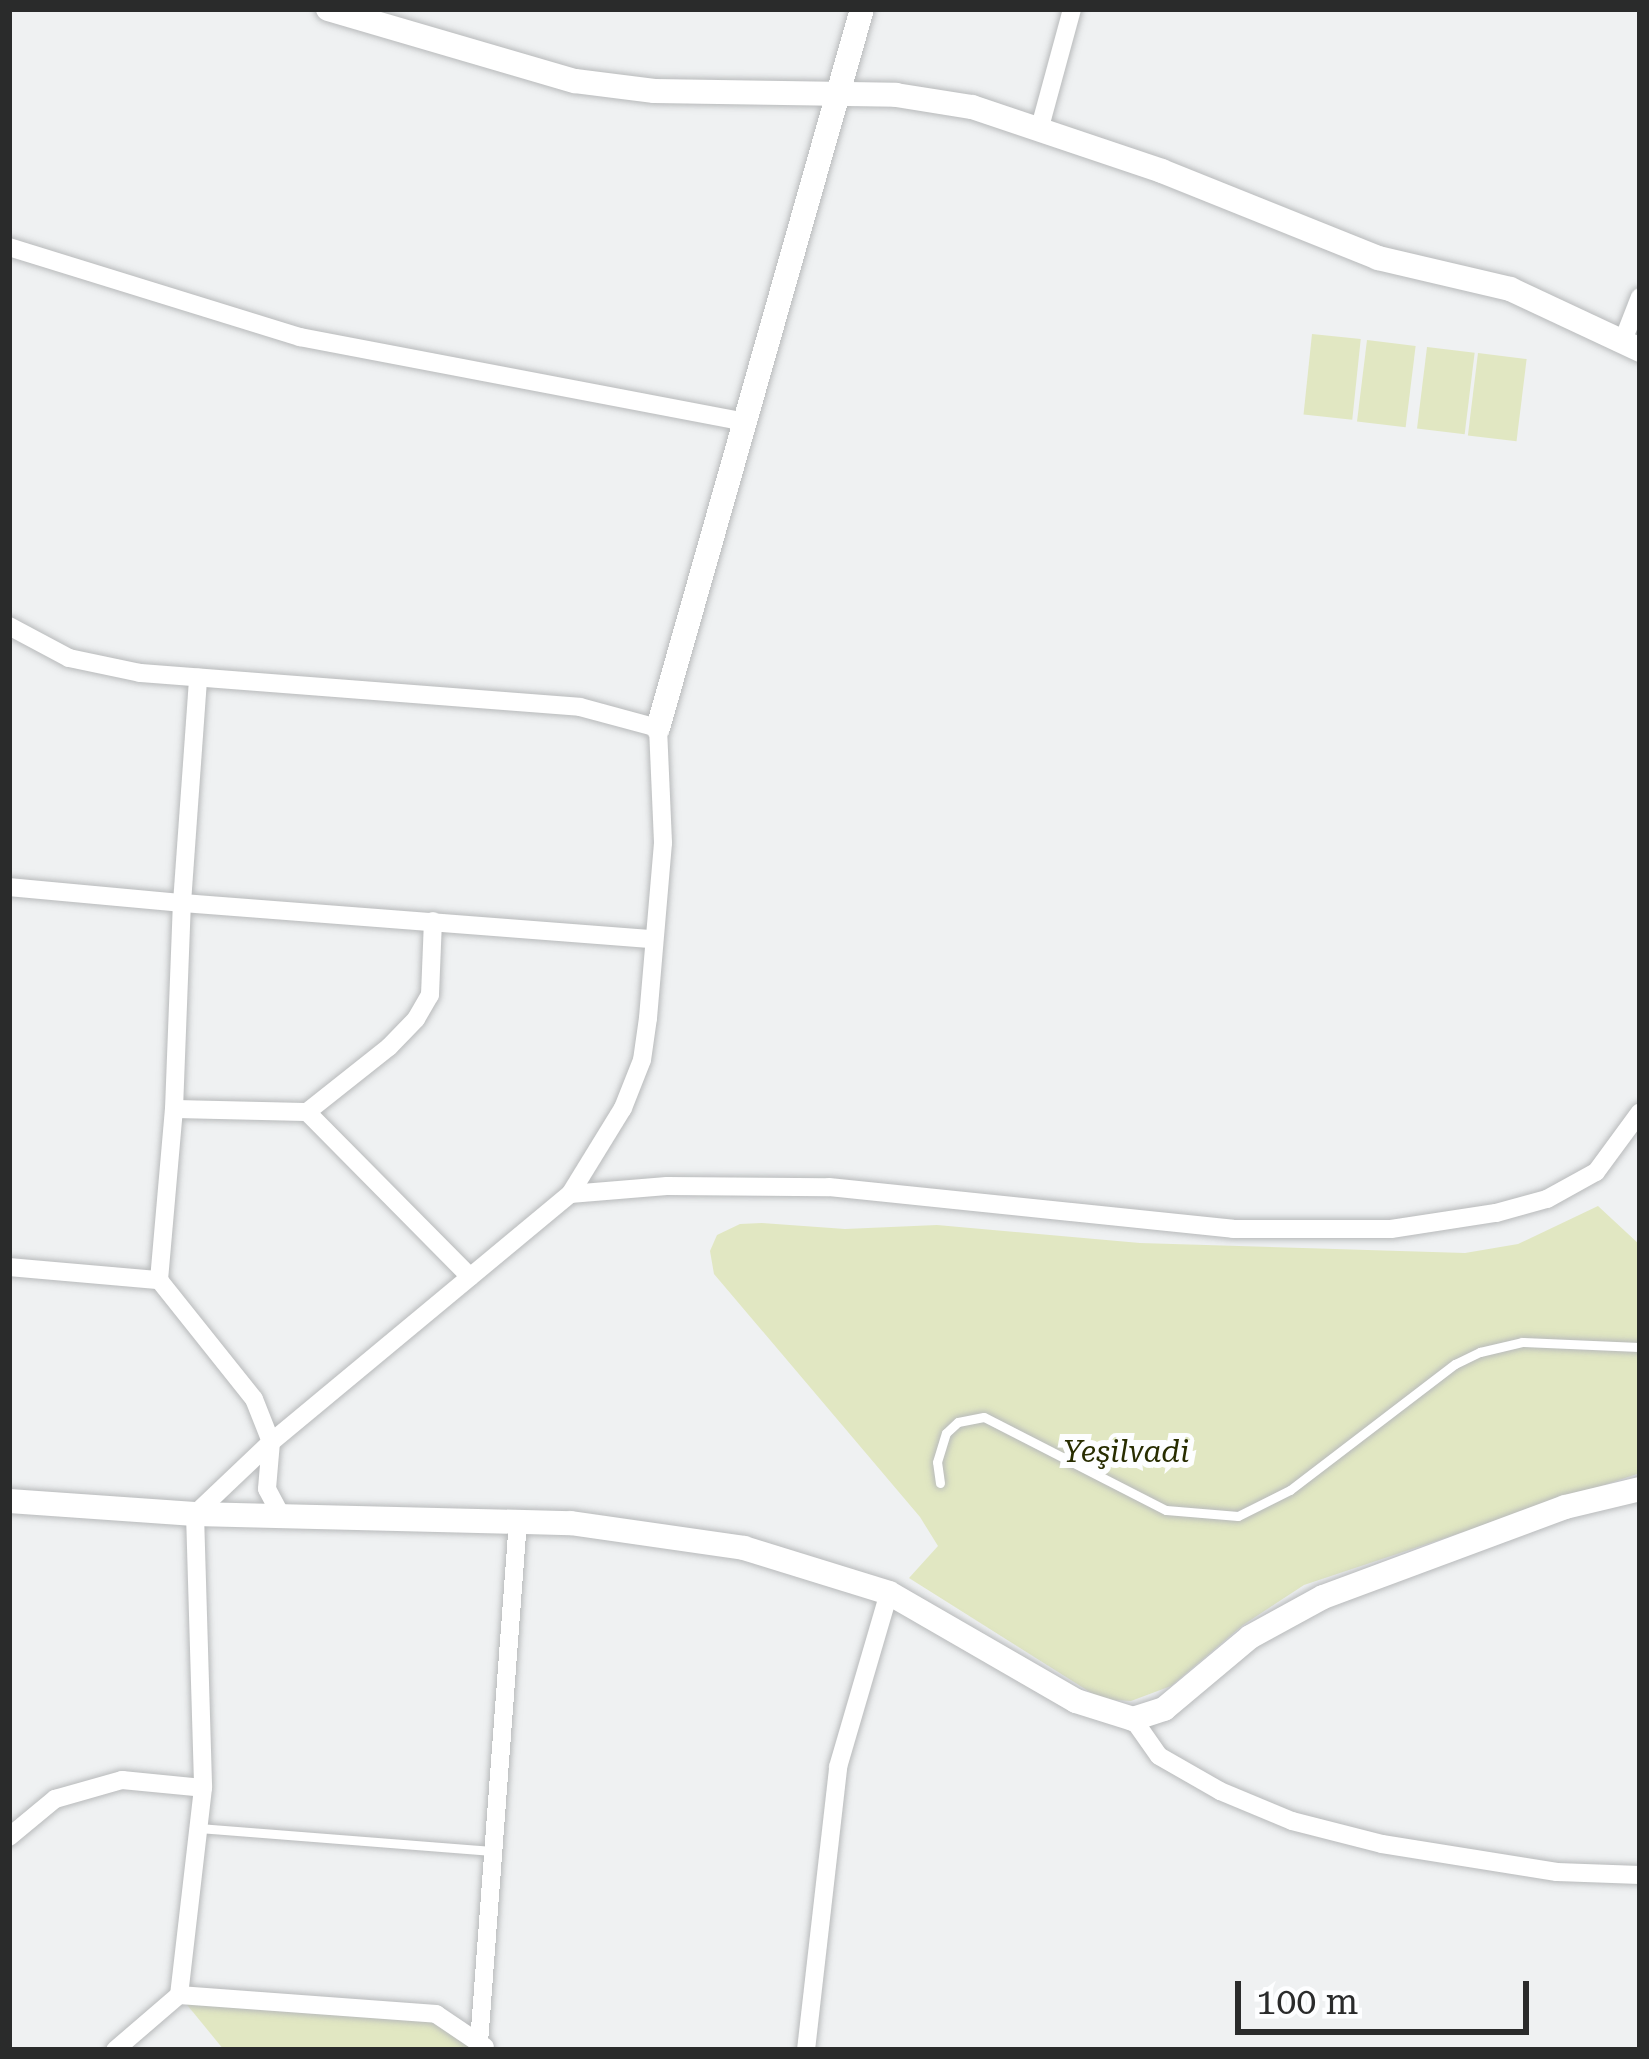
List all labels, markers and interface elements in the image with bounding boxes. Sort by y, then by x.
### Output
park label: Yeşilvadi [1063,1434,1189,1470]
scale bar [1241,1957,1535,2031]
text: 100 m [1256,1981,1358,2023]

